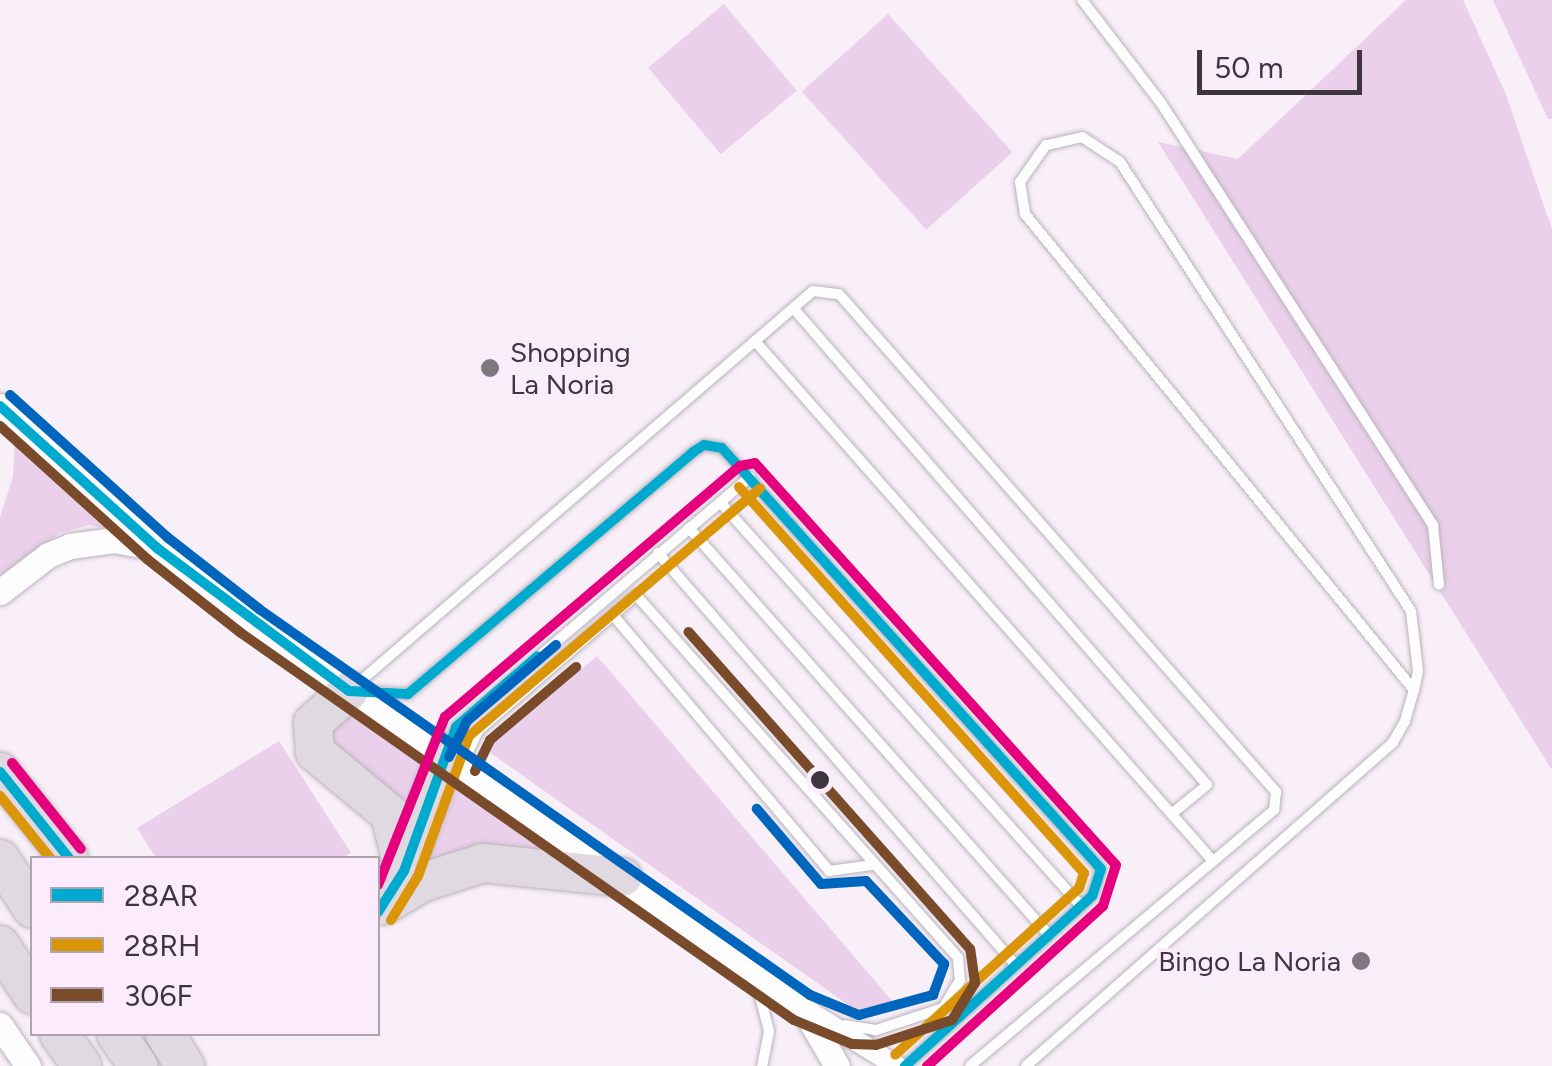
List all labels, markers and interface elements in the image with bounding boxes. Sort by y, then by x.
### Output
scale bar [1202,30,1367,92]
text: 50 m [1214,49,1283,86]
place label: Shopping La Noria [510,335,631,401]
marker: Shopping La Noria [479,357,501,379]
unlabelled marker [810,770,830,790]
legend [30,856,380,1036]
text: 28AR [124,877,198,914]
text: 28RH [124,927,201,964]
place label: Bingo La Noria [1158,944,1341,978]
marker: Bingo La Noria [1350,950,1372,972]
text: 306F [124,977,193,1014]

